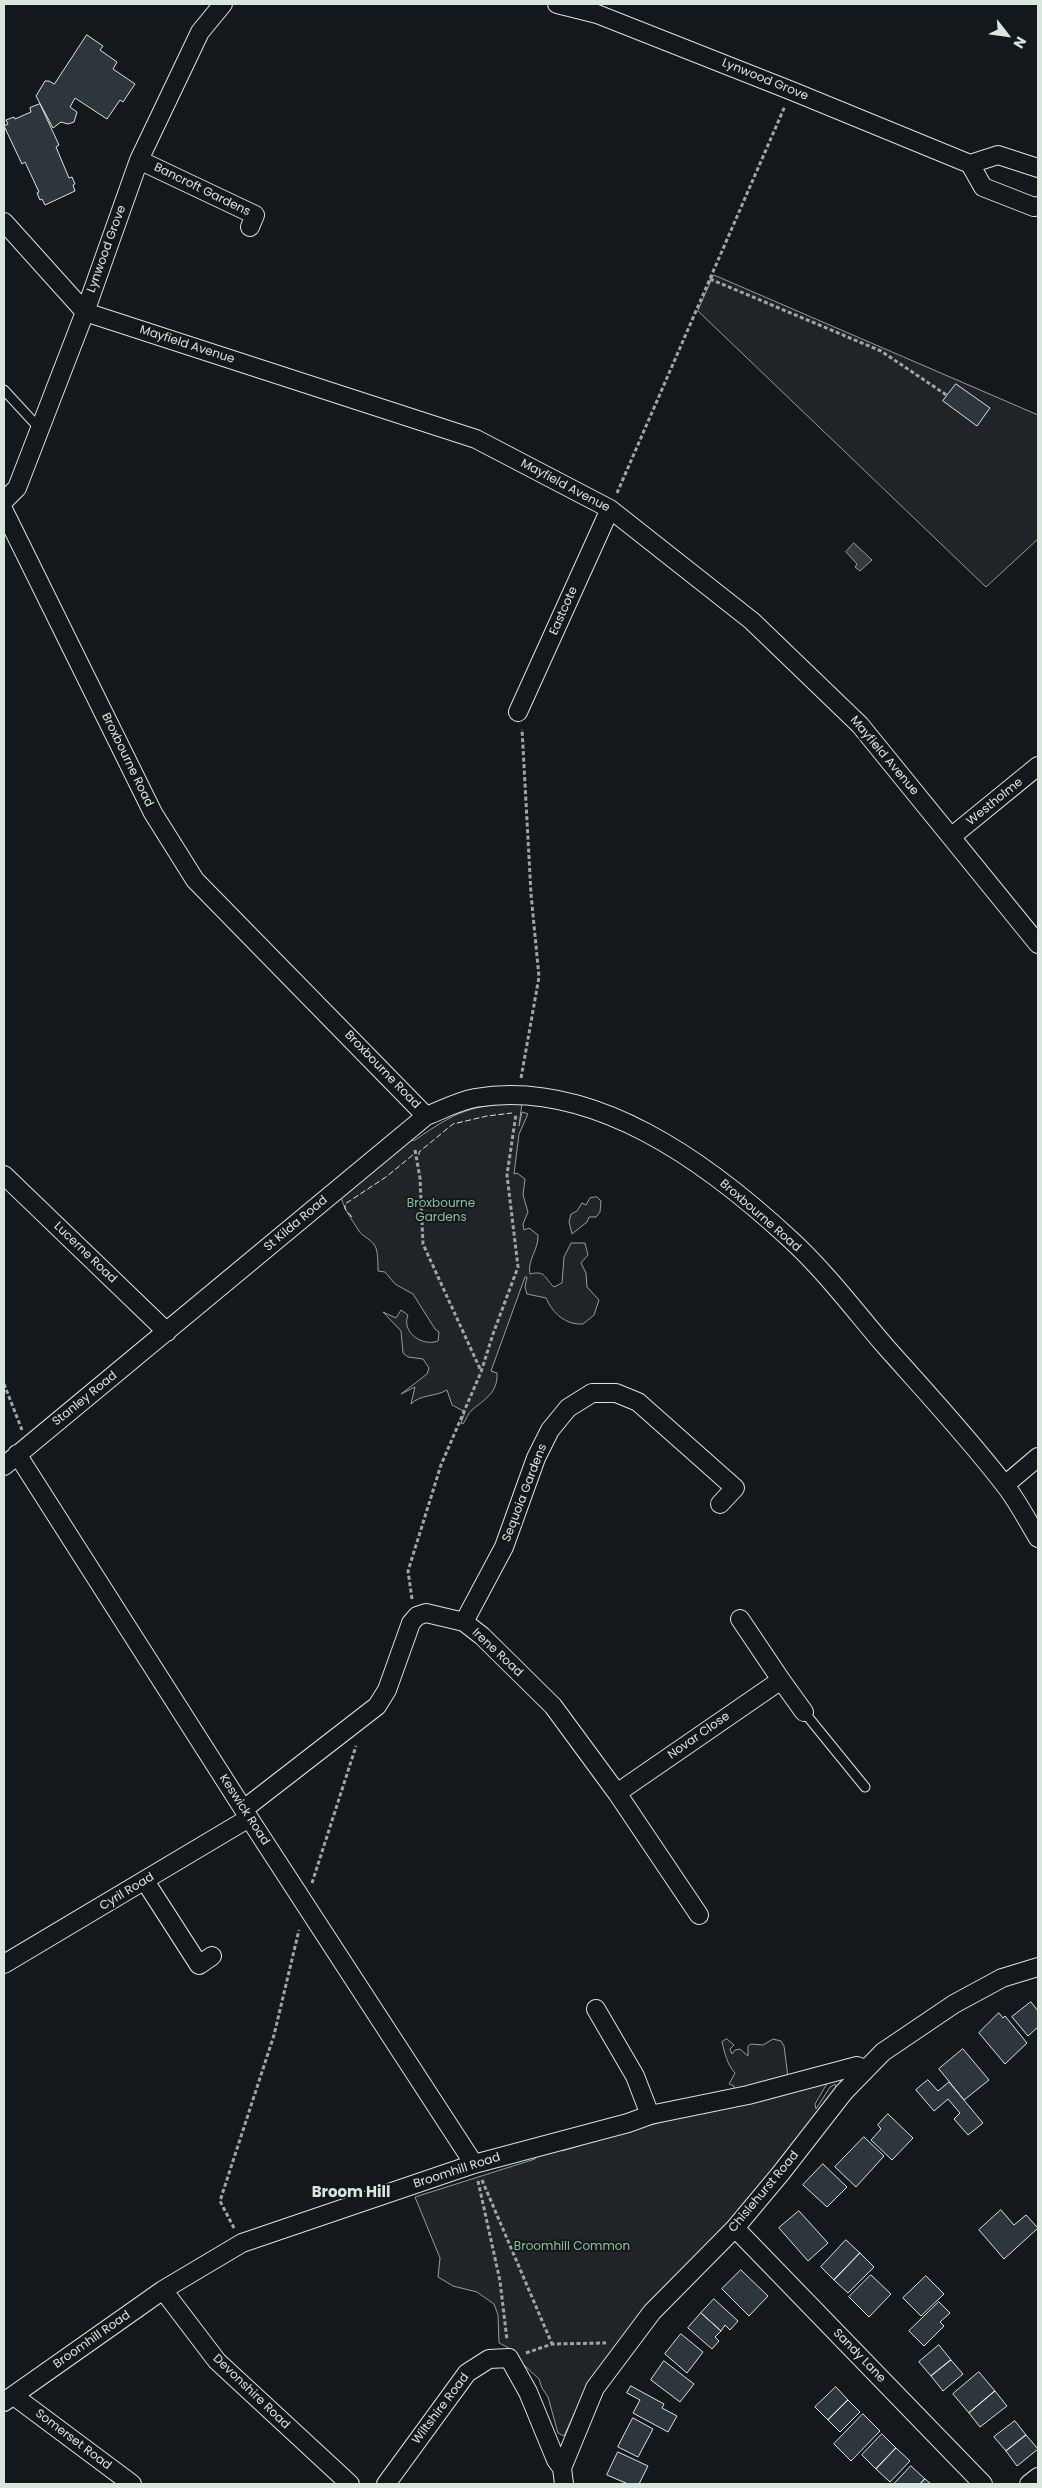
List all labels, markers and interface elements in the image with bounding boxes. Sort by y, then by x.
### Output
north arrow [982,10,1032,60]
text: N [1009,33,1031,52]
street label: Lynwood Grove [720,56,810,104]
street label: Bancroft Gardens [151,160,253,220]
street label: Lynwood Grove [85,203,129,295]
street label: Mayfield Avenue [138,323,236,367]
street label: Mayfield Avenue [518,456,612,516]
street label: Eastcote [547,584,581,638]
street label: Broxbourne Road [98,711,156,809]
street label: Mayfield Avenue [847,714,921,798]
street label: Westholme [964,775,1026,829]
street label: Broxbourne Road [341,1028,423,1112]
street label: Broxbourne Road [717,1177,803,1255]
street label: St Kilda Road [261,1193,331,1255]
park label: Broxbourne Gardens [407,1197,475,1225]
street label: Lucerne Road [51,1219,119,1287]
street label: Stanley Road [50,1369,120,1429]
street label: Sequoia Gardens [500,1442,550,1544]
street label: Irene Road [469,1626,525,1680]
street label: Novar Close [665,1709,733,1763]
street label: Keswick Road [216,1772,272,1848]
street label: Cyril Road [97,1870,157,1914]
street label: Chislehurst Road [726,2149,802,2235]
street label: Broomhill Road [412,2150,502,2192]
district label: Broom Hill [312,2184,390,2202]
park label: Broomhill Common [514,2240,630,2254]
street label: Broomhill Road [51,2308,133,2372]
street label: Sandy Lane [830,2326,888,2386]
street label: Devonshire Road [210,2352,292,2432]
street label: Wiltshire Road [410,2371,472,2447]
street label: Somerset Road [32,2407,114,2473]

